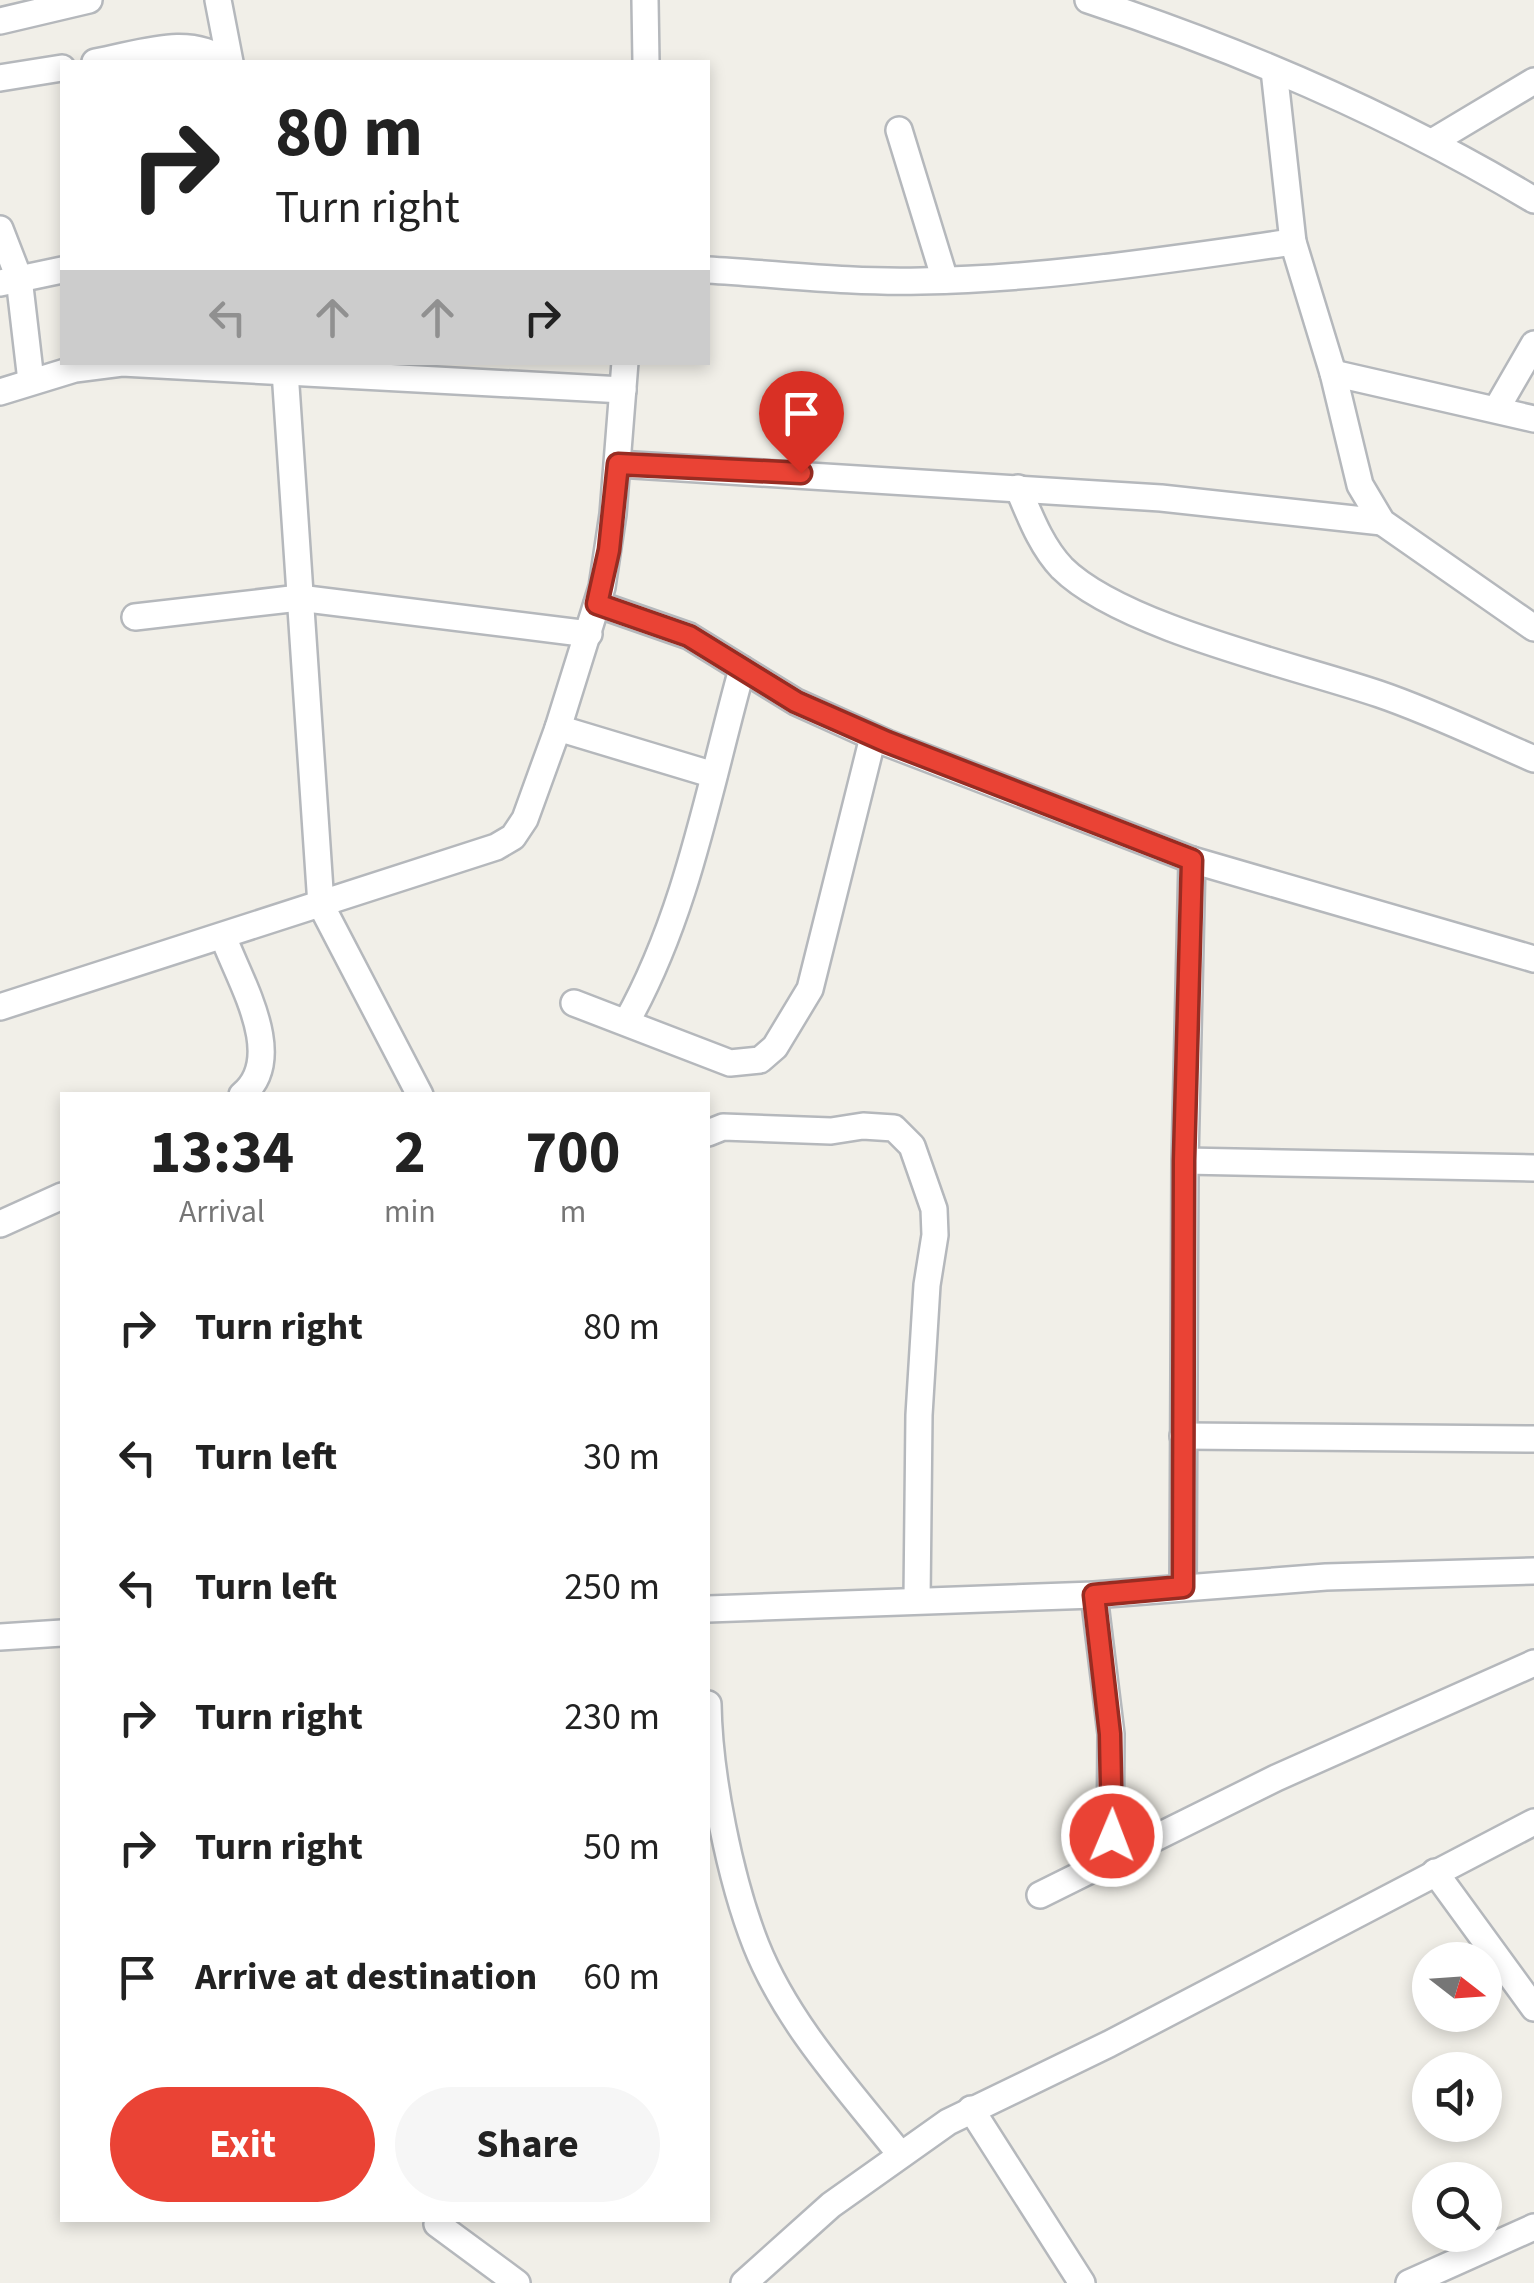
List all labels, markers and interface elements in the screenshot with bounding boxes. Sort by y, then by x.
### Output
text: 80 m [275,83,423,183]
icon: right [110,100,240,230]
text: Turn right [275,176,460,240]
icon: left [200,290,255,345]
icon: ahead [305,290,360,345]
icon: ahead [410,290,465,345]
icon: right [515,290,570,345]
pin [759,371,844,474]
icon: arrive [774,386,829,441]
text: 13:34 [150,1111,294,1196]
text: 2 [394,1111,426,1196]
text: 700 [525,1111,620,1196]
text: Arrival [179,1189,265,1235]
text: min [384,1189,436,1235]
text: m [560,1189,586,1235]
icon: right [110,1300,165,1355]
text: Turn right [195,1300,363,1354]
text: 80 m [583,1300,660,1354]
icon: left [110,1430,165,1485]
text: Turn left [195,1430,337,1484]
text: 30 m [583,1430,660,1484]
icon: left [110,1560,165,1615]
text: Turn left [195,1560,337,1614]
text: 250 m [564,1560,660,1614]
icon: right [110,1690,165,1745]
text: Turn right [195,1690,363,1744]
text: 230 m [564,1690,660,1744]
position arrow [1060,1784,1164,1888]
icon: right [110,1820,165,1875]
text: Turn right [195,1820,363,1874]
text: 50 m [583,1820,660,1874]
north arrow [1412,1942,1502,2032]
map controls [1412,1942,1502,2252]
icon: arrive [110,1950,165,2005]
text: Arrive at destination [195,1950,537,2004]
text: 60 m [583,1950,660,2004]
button: sound [1412,2052,1502,2142]
button: Exit [110,2087,375,2202]
button: Share [395,2087,660,2202]
button: search [1412,2162,1502,2252]

